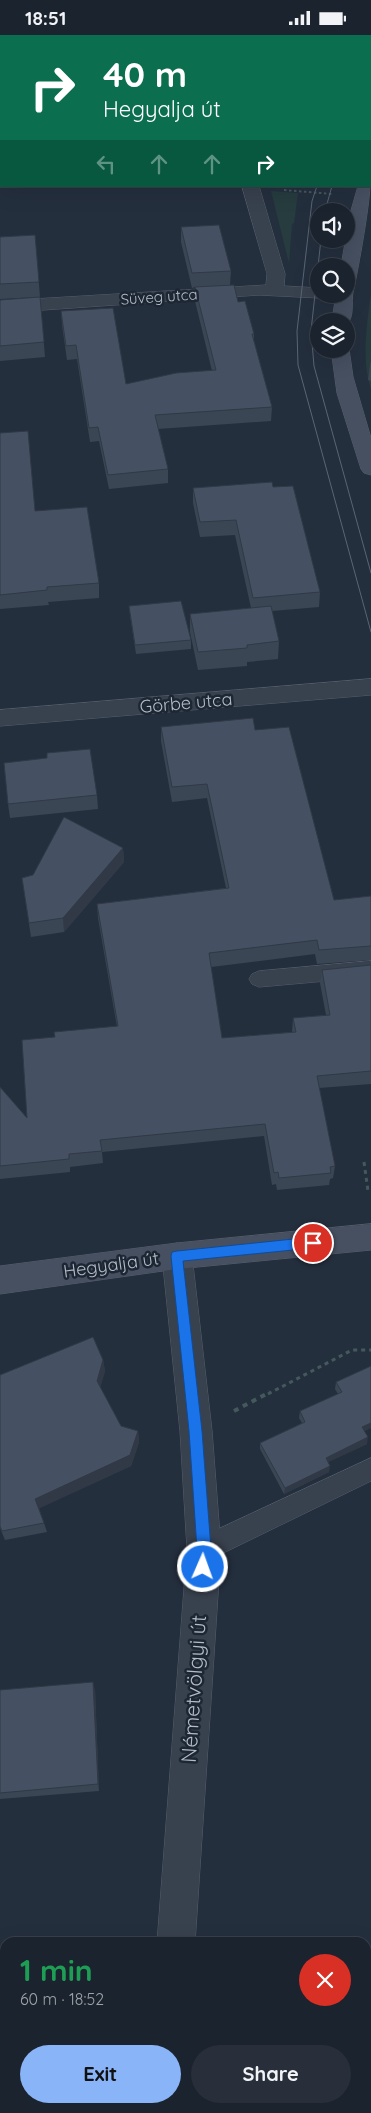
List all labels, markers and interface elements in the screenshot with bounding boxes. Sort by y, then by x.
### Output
text: 18:51 [25,6,66,30]
text: 40 m [103,52,187,96]
icon: right [20,55,85,120]
text: Hegyalja út [103,95,221,123]
icon: left [92,150,120,178]
icon: ahead [145,150,173,178]
icon: ahead [198,150,226,178]
icon: right [251,150,279,178]
map controls [310,203,355,358]
button: sound [310,203,355,248]
button: search [310,258,355,303]
street label: Süveg utca [120,284,198,309]
button: layers [310,313,355,358]
street label: Görbe utca [139,687,233,718]
pin [292,1222,334,1264]
icon: arrive [299,1229,327,1257]
street label: Hegyalja út [62,1246,160,1283]
position arrow [176,1540,228,1592]
street label: Németvölgyi út [175,1614,211,1764]
text: 1 min [20,1951,93,1989]
button: close [299,1954,351,2006]
text: 60 m · 18:52 [20,1989,104,2009]
button: Exit [20,2045,181,2103]
button: Share [191,2045,351,2103]

